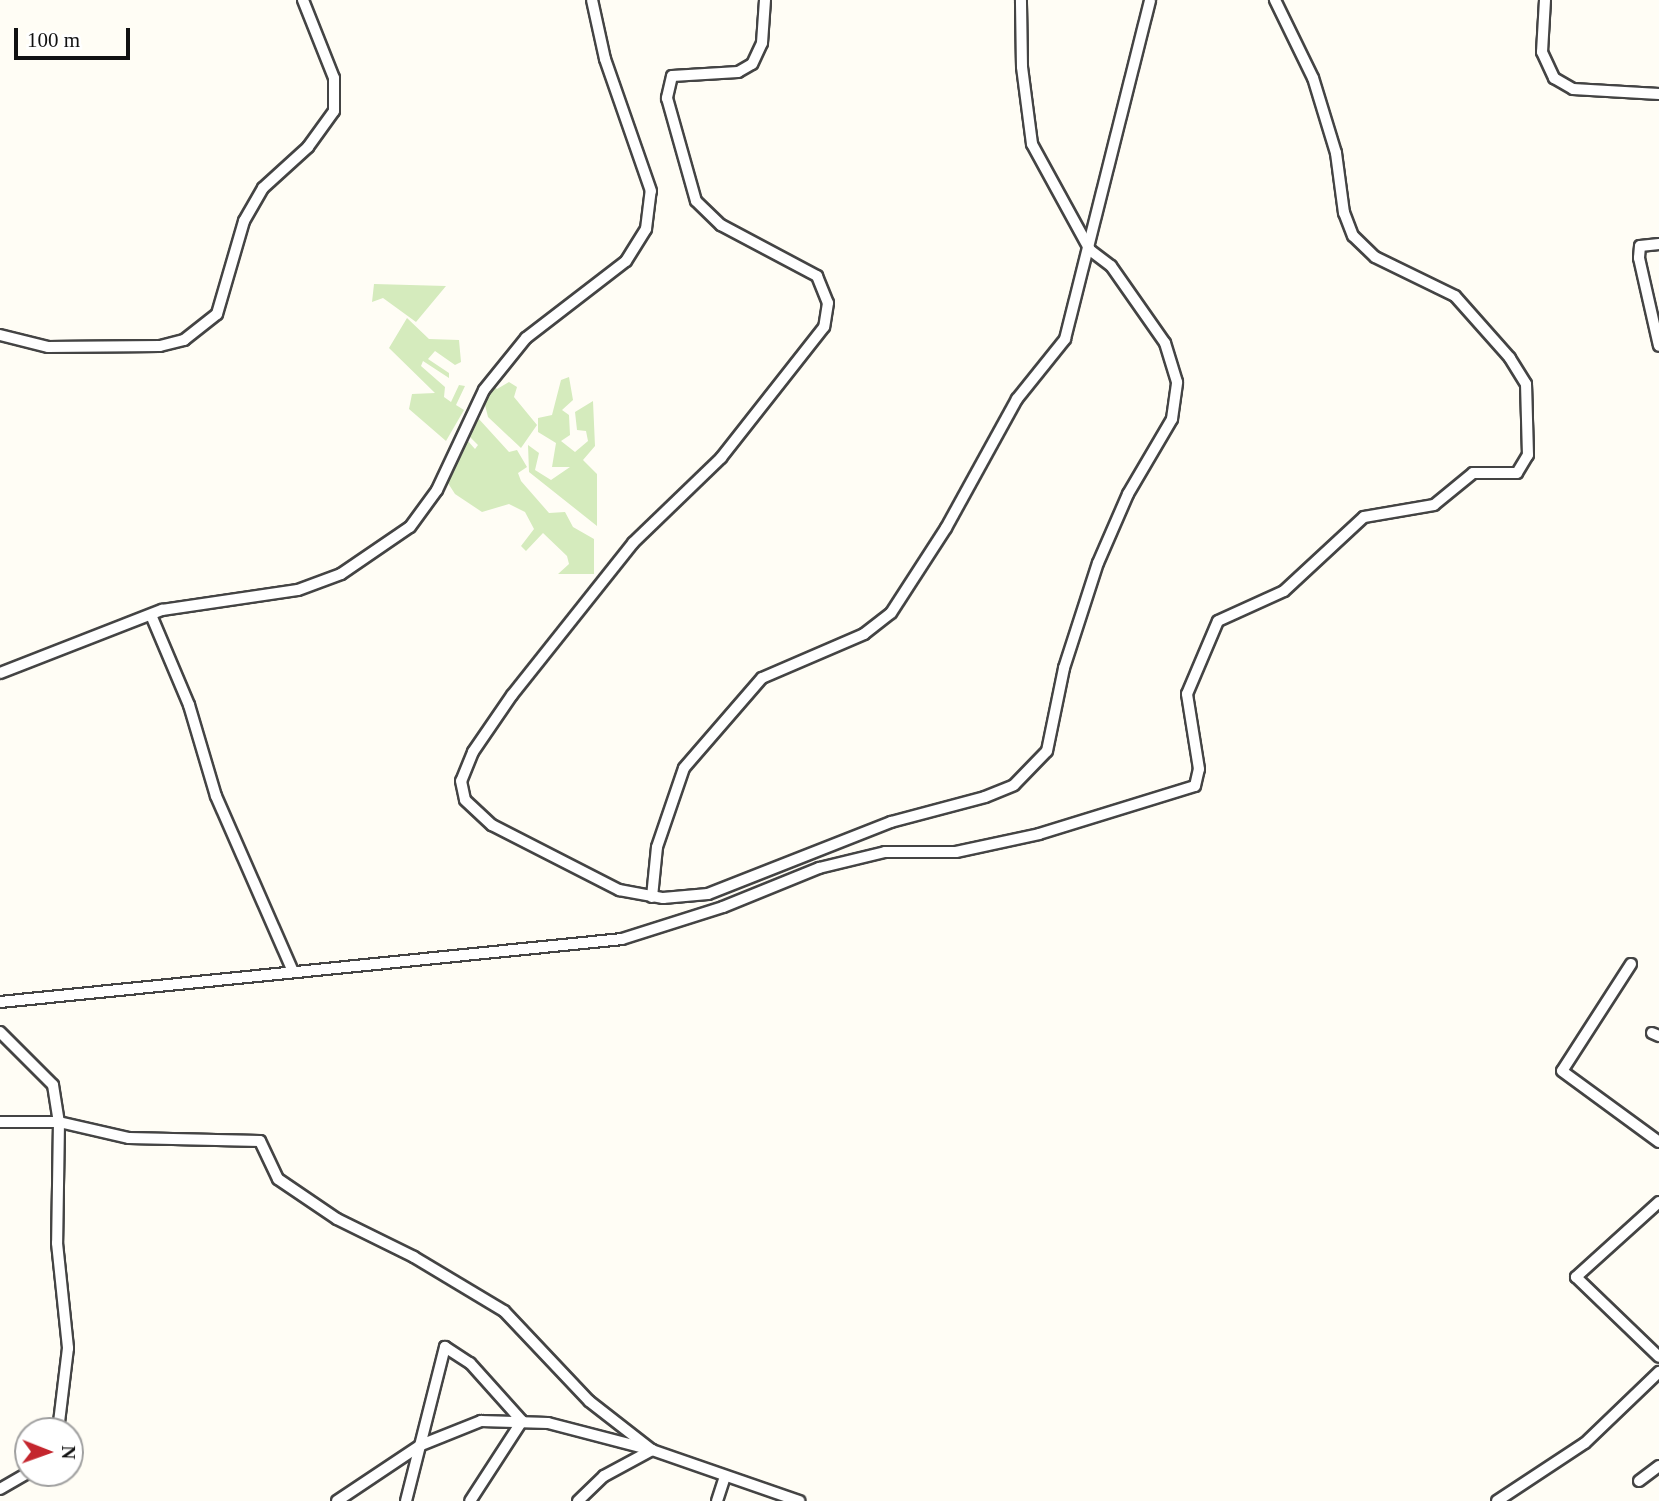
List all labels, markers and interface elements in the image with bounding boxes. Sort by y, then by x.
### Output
scale bar [18,14,133,58]
text: 100 m [27,28,80,52]
north arrow [14,1417,84,1487]
text: N [58,1445,79,1459]

